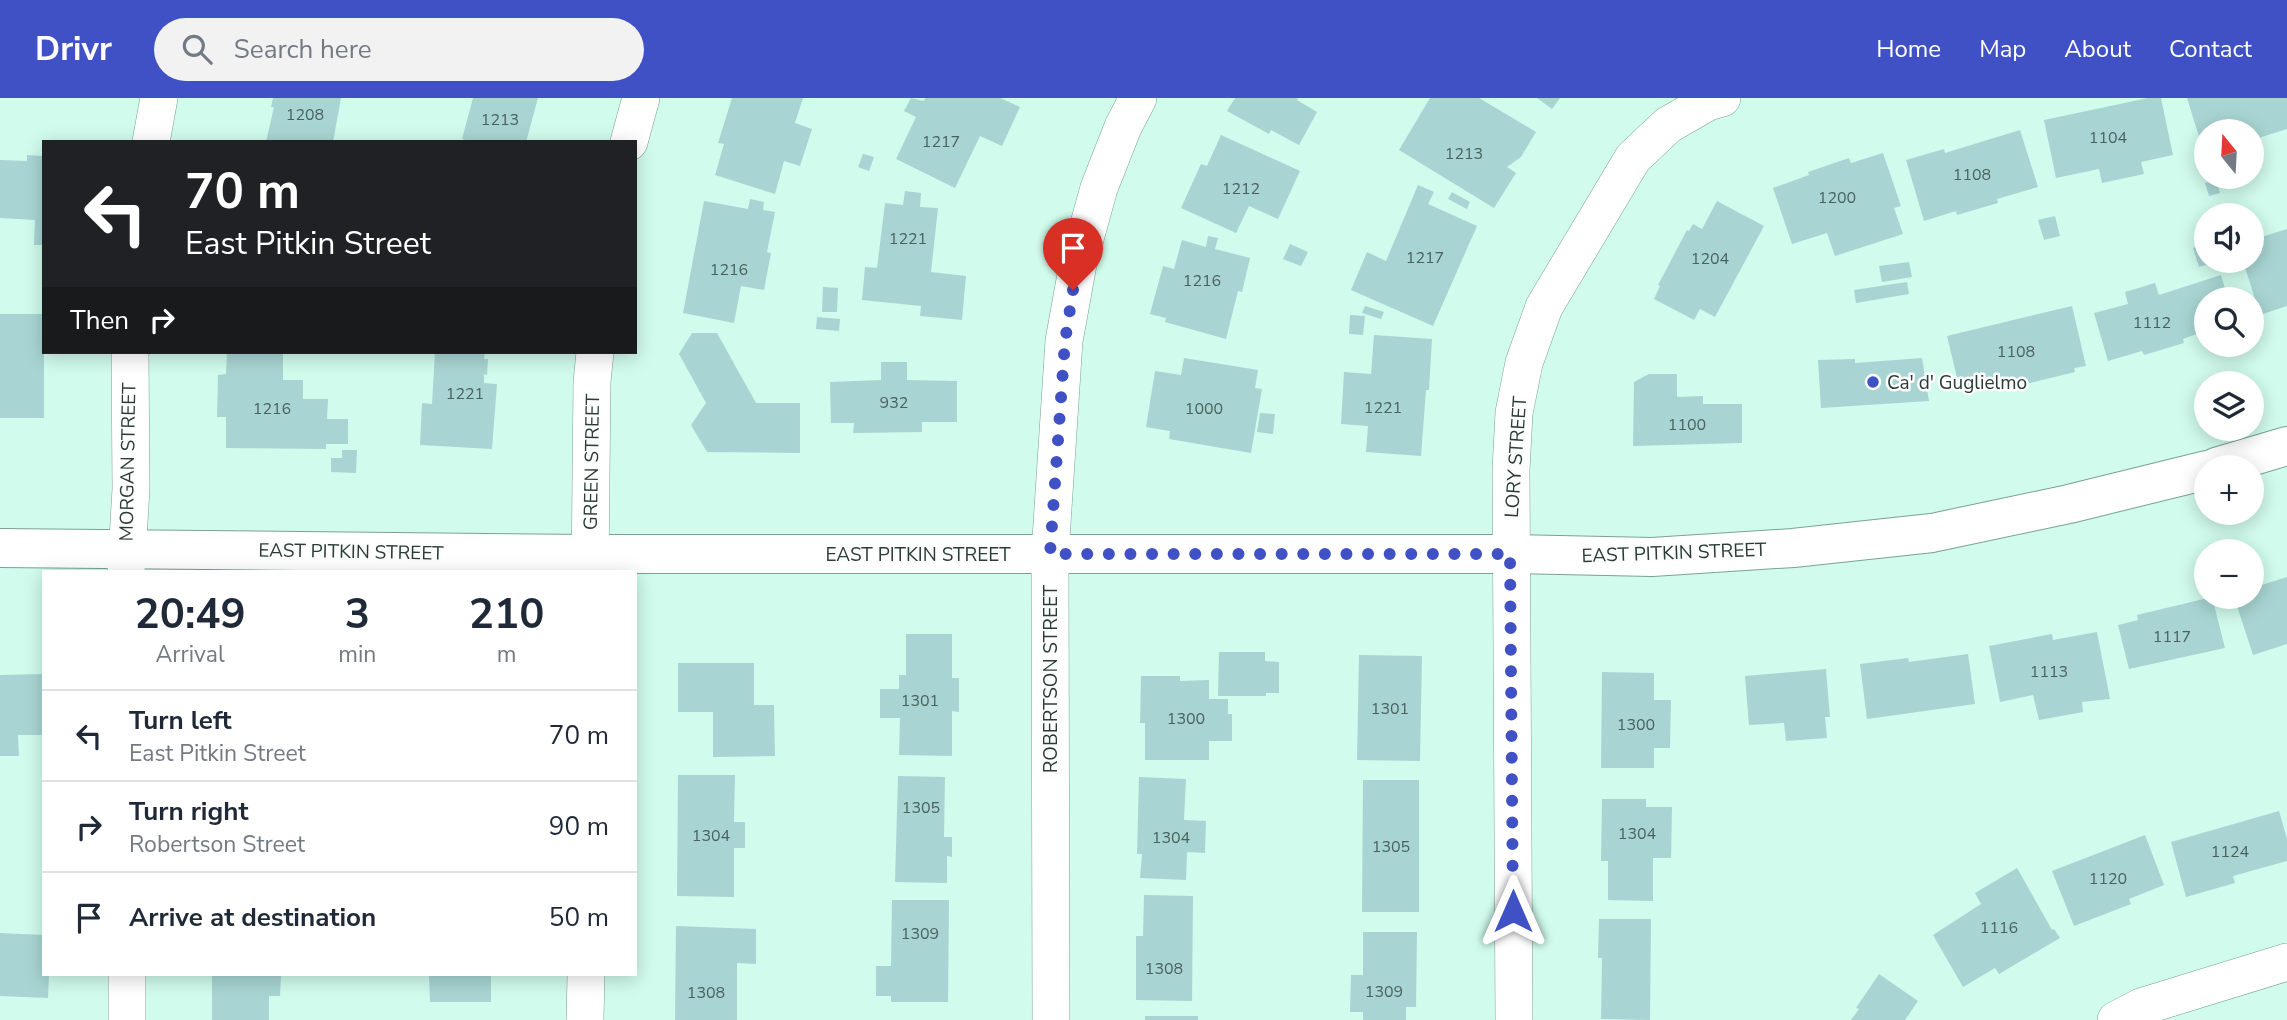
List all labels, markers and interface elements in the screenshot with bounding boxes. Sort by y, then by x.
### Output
search box [154,18,644,81]
text: Drivr [35,27,112,72]
icon: search [178,30,216,68]
text: Search here [234,32,372,67]
text: Home [1876,33,1941,65]
text: Map [1979,33,2026,65]
text: About [2064,33,2131,65]
text: Contact [2169,33,2252,65]
house number: 1208 [286,104,324,126]
house number: 1213 [481,109,519,131]
north arrow [2194,119,2264,189]
map controls [2194,119,2264,609]
house number: 1104 [2089,127,2128,149]
house number: 1217 [922,131,960,153]
house number: 1213 [1445,143,1483,165]
text: 70 m [185,158,300,225]
house number: 1108 [1953,164,1991,186]
icon: left [70,168,161,259]
house number: 1212 [1222,178,1260,200]
house number: 1200 [1818,187,1856,209]
button: sound [2194,203,2264,273]
pin [1043,218,1103,290]
text: East Pitkin Street [185,222,431,265]
house number: 1221 [889,228,927,250]
icon: arrive [1054,229,1092,267]
house number: 1217 [1406,247,1444,269]
house number: 1204 [1691,248,1730,270]
house number: 1216 [710,259,748,281]
house number: 1216 [1183,270,1221,292]
button: search [2194,287,2264,357]
icon: right [143,301,181,339]
text: Then [70,303,129,338]
house number: 1112 [2133,312,2171,334]
house number: 1108 [1997,341,2035,363]
place label: Ca' d' Guglielmo [1887,370,2027,396]
button: layers [2194,371,2264,441]
marker: Ca' d' Guglielmo [1865,374,1881,390]
street label: MORGAN STREET [114,382,142,542]
house number: 1221 [446,383,484,405]
house number: 932 [880,392,908,414]
street label: GREEN STREET [578,393,606,530]
street label: LORY STREET [1499,395,1533,519]
house number: 1221 [1364,397,1402,419]
house number: 1216 [253,398,291,420]
house number: 1000 [1185,398,1223,420]
house number: 1100 [1668,414,1706,436]
button: + [2194,455,2264,525]
street label: EAST PITKIN STREET [258,537,444,567]
street label: EAST PITKIN STREET [1581,537,1768,569]
button: − [2194,539,2264,609]
street label: EAST PITKIN STREET [825,542,1011,568]
street label: ROBERTSON STREET [1038,584,1064,773]
text: 20:49 [135,586,246,643]
text: 3 [345,586,370,643]
text: 210 [469,586,544,643]
house number: 1117 [2153,626,2191,648]
text: Arrival [156,639,225,670]
text: min [338,639,376,670]
text: m [497,639,517,670]
house number: 1113 [2030,661,2068,683]
house number: 1301 [901,690,939,712]
house number: 1301 [1371,698,1409,720]
text: Turn left [129,703,232,738]
house number: 1300 [1167,708,1205,730]
house number: 1300 [1617,714,1655,736]
icon: left [70,717,108,755]
text: 70 m [549,718,609,753]
text: East Pitkin Street [129,738,306,769]
text: Turn right [129,794,248,829]
house number: 1305 [902,797,940,819]
icon: right [70,808,108,846]
text: 90 m [549,809,609,844]
house number: 1304 [1618,823,1657,845]
house number: 1304 [692,825,731,847]
house number: 1304 [1152,827,1191,849]
text: Robertson Street [129,829,305,860]
house number: 1305 [1372,836,1410,858]
house number: 1124 [2211,841,2250,863]
house number: 1120 [2089,868,2127,890]
position arrow [1476,874,1550,948]
icon: arrive [70,899,108,937]
text: Arrive at destination [129,900,376,935]
text: 50 m [549,900,609,935]
house number: 1116 [1980,917,2018,939]
house number: 1309 [901,923,939,945]
house number: 1308 [1145,958,1183,980]
house number: 1309 [1365,981,1403,1003]
house number: 1308 [687,982,725,1004]

